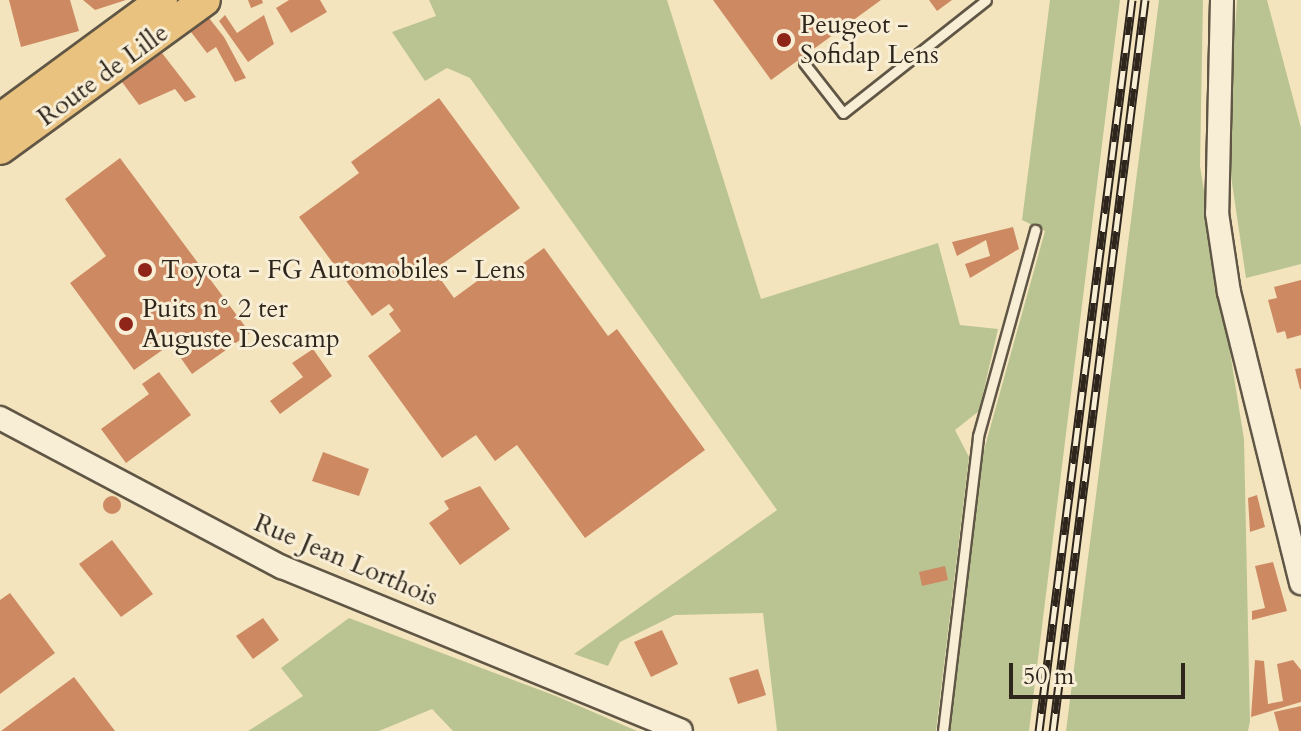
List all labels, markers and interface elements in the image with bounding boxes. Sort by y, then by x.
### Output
place label: Peugeot - Sofidap Lens [800,9,939,70]
street label: Route de Lille [32,17,174,133]
marker: Peugeot - Sofidap Lens [775,31,793,49]
place label: Toyota - FG Automobiles - Lens [161,254,525,286]
marker: Toyota - FG Automobiles - Lens [136,261,154,279]
place label: Puits n° 2 ter Auguste Descamp [142,293,340,354]
marker: Puits n° 2 ter Auguste Descamp [117,315,135,333]
street label: Rue Jean Lorthois [249,507,443,613]
scale bar [1013,647,1189,697]
text: 50 m [1023,660,1074,693]

